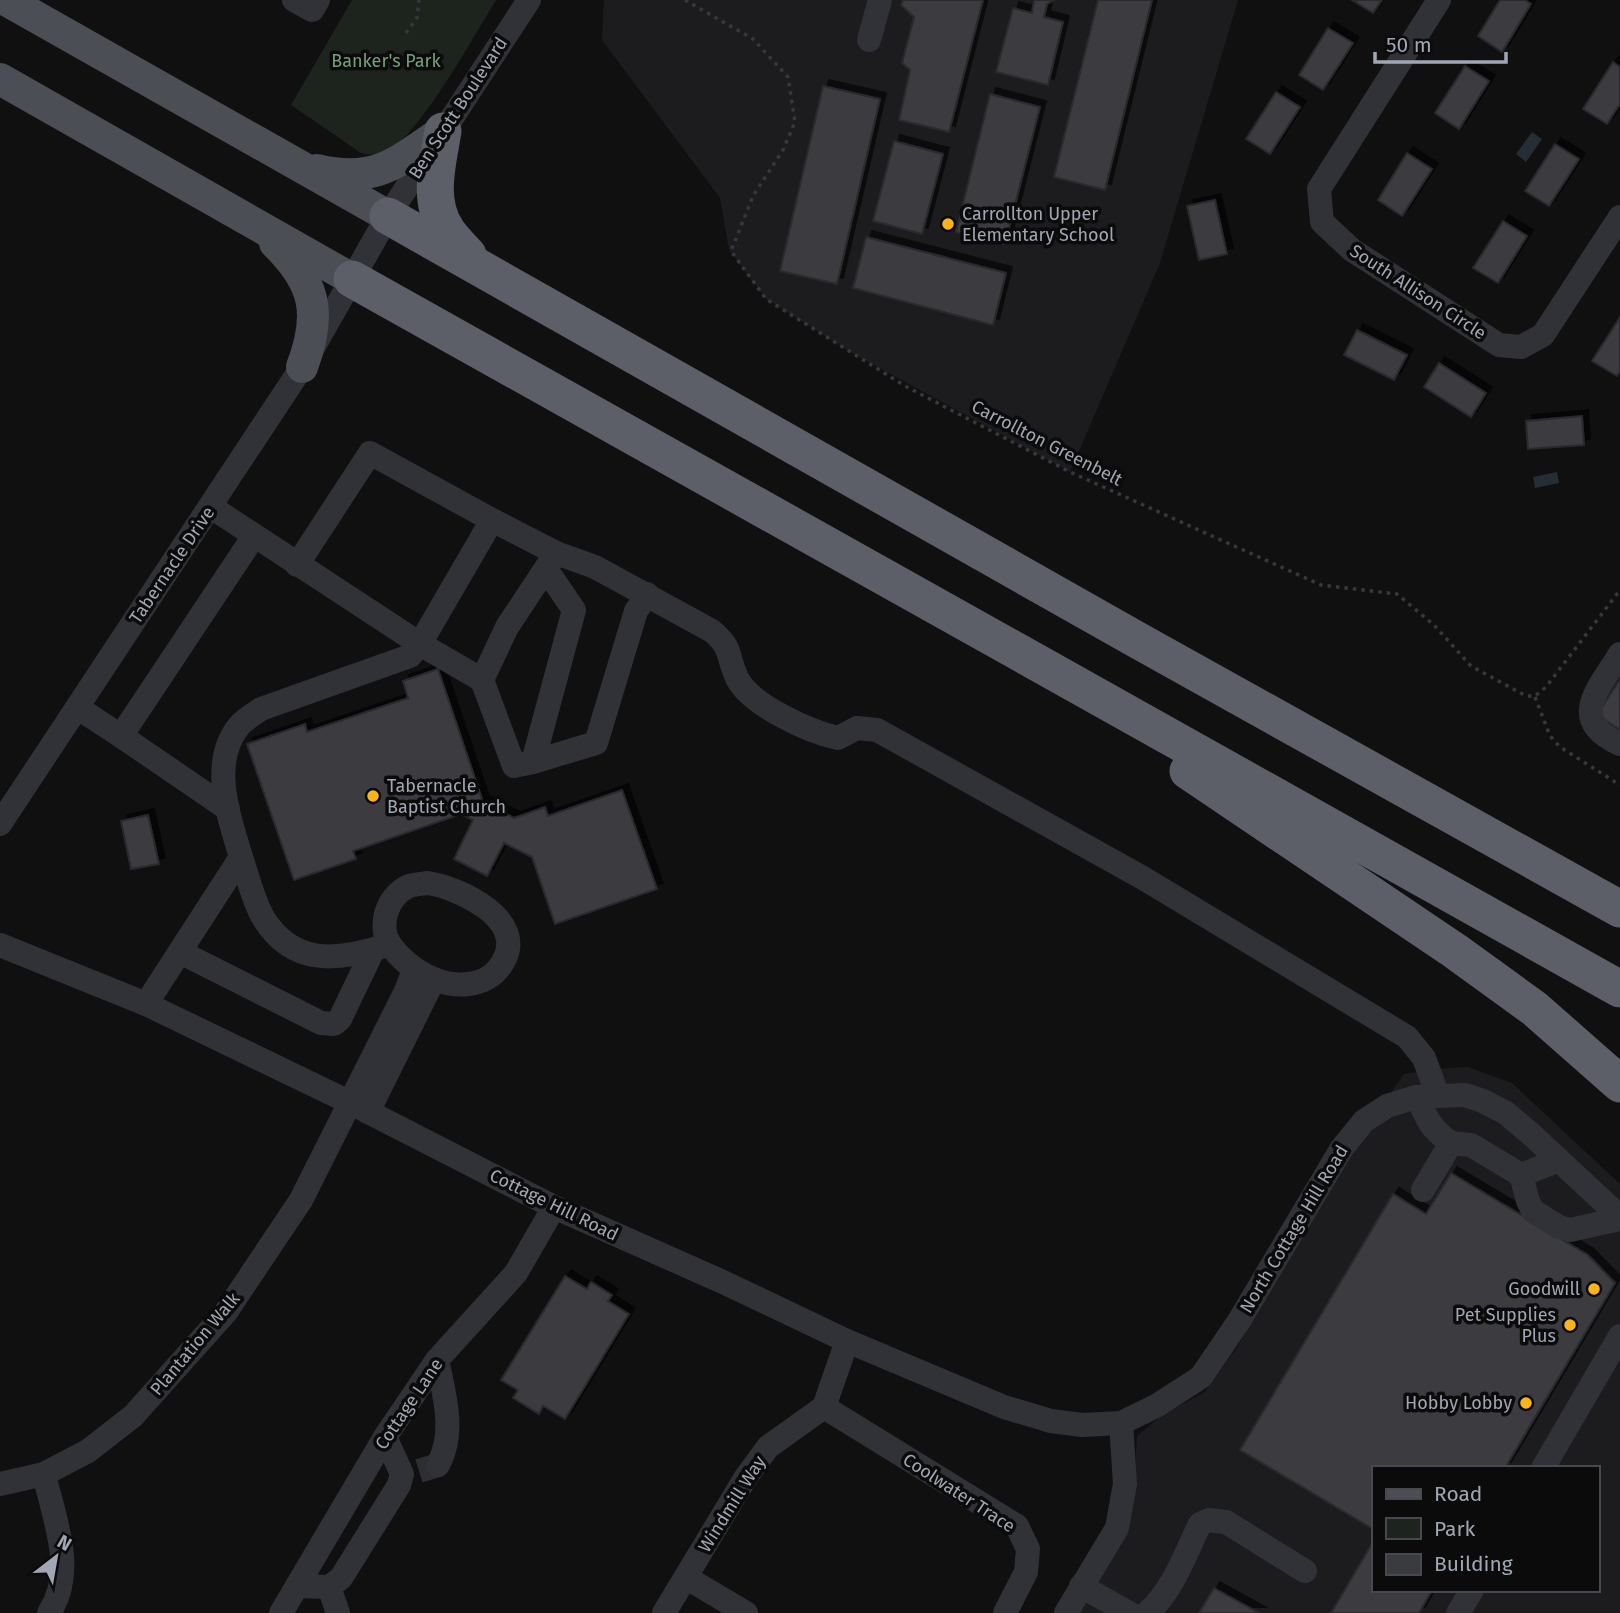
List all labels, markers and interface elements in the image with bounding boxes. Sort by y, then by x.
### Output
scale bar [1375,21,1506,65]
text: 50 m [1386,32,1432,58]
street label: Ben Scott Boulevard [404,33,512,183]
park label: Banker's Park [331,50,442,72]
place label: Carrollton Upper Elementary School [962,203,1114,246]
marker: Carrollton Upper Elementary School [940,216,956,232]
street label: South Allison Circle [1346,240,1490,344]
street label: Carrollton Greenbelt [968,395,1127,491]
street label: Tabernacle Drive [125,502,219,628]
place label: Tabernacle Baptist Church [387,775,506,818]
marker: Tabernacle Baptist Church [365,788,381,804]
street label: North Cottage Hill Road [1235,1141,1353,1317]
street label: Cottage Hill Road [486,1164,622,1246]
place label: Goodwill [1508,1278,1580,1300]
marker: Goodwill [1586,1281,1602,1297]
street label: Plantation Walk [145,1287,245,1400]
place label: Pet Supplies Plus [1455,1304,1556,1347]
marker: Pet Supplies Plus [1562,1317,1578,1333]
street label: Cottage Lane [370,1354,448,1454]
place label: Hobby Lobby [1405,1392,1512,1414]
marker: Hobby Lobby [1518,1395,1534,1411]
street label: Coolwater Trace [899,1449,1019,1537]
street label: Windmill Way [694,1452,770,1556]
legend [1372,1466,1599,1592]
text: Road [1434,1481,1482,1507]
text: Park [1434,1516,1476,1542]
north arrow [21,1522,91,1592]
text: N [53,1530,76,1556]
text: Building [1434,1551,1513,1577]

